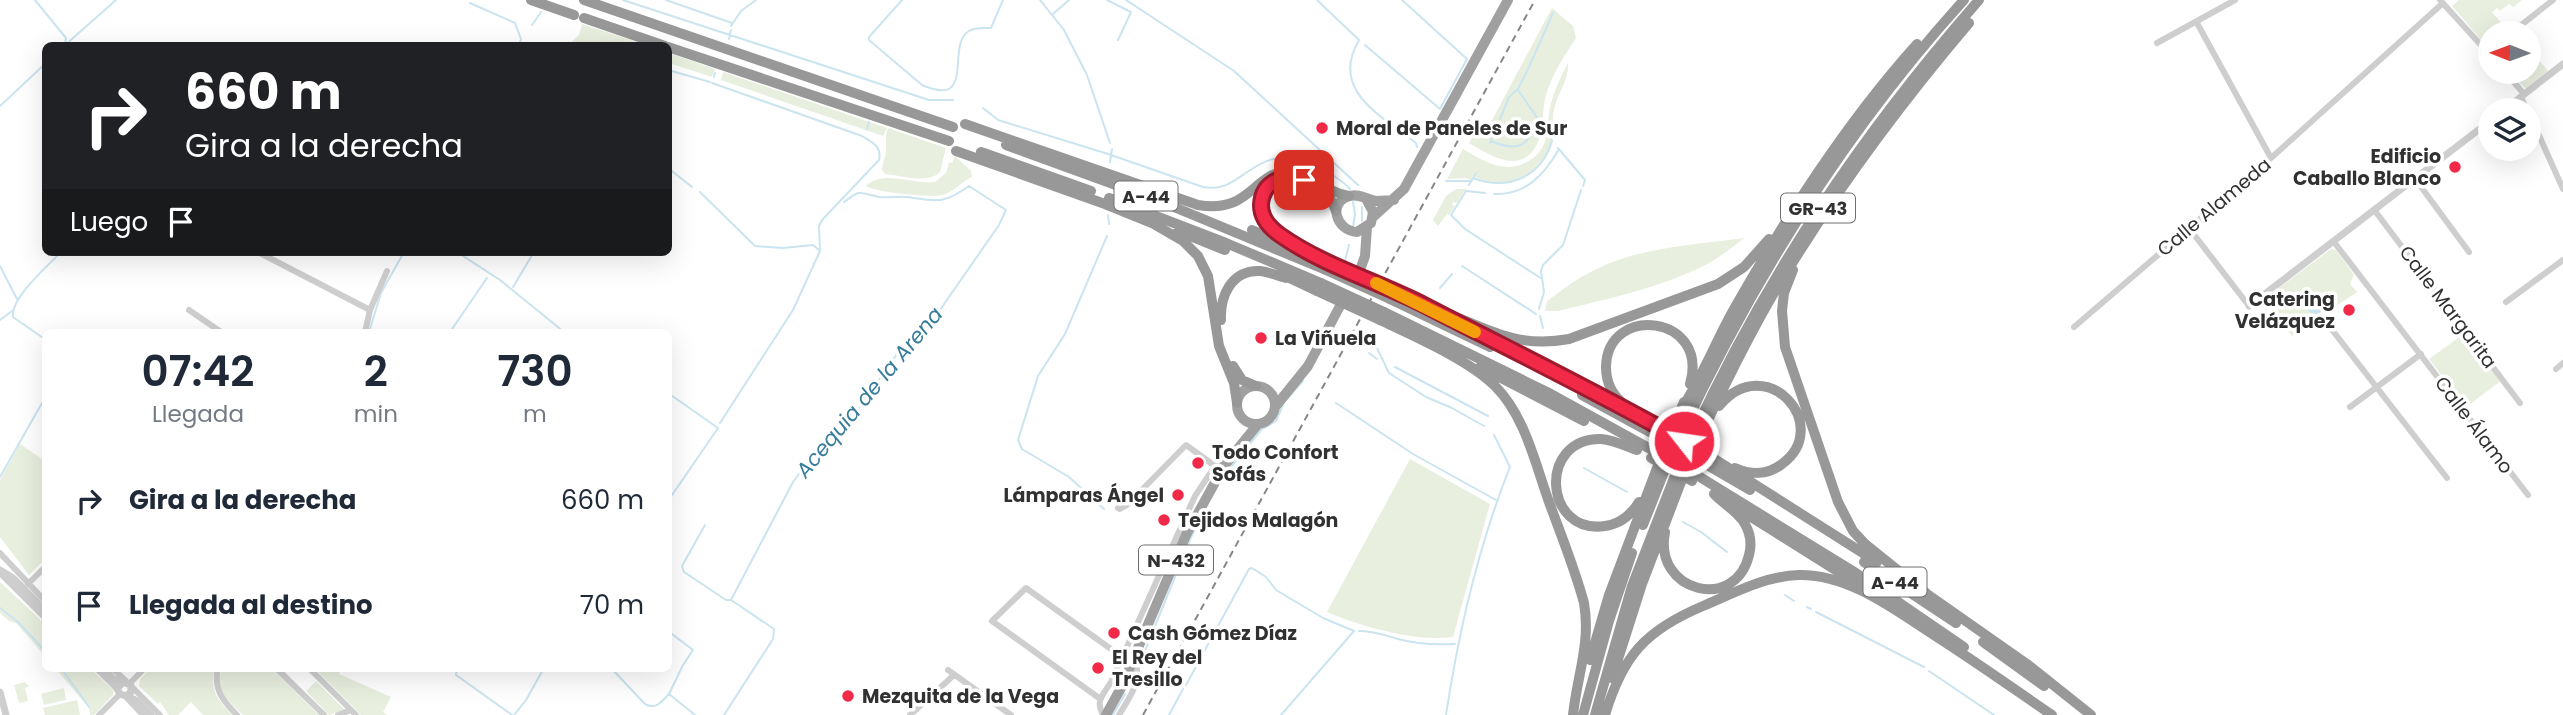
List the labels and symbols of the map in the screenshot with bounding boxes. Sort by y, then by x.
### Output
north arrow [2478,21,2541,84]
place label: Moral de Paneles de Sur [1336,115,1567,142]
marker: Moral de Paneles de Sur [1314,120,1330,136]
place label: Edificio Caballo Blanco [2293,143,2441,192]
pin [1274,150,1334,210]
street label: Calle Alameda [2151,151,2277,263]
marker: Edificio Caballo Blanco [2447,159,2463,175]
road number: A-44 [1114,182,1178,210]
road number: GR-43 [1781,194,1855,223]
street label: Calle Margarita [2393,240,2503,374]
place label: Catering Velázquez [2235,286,2335,335]
water label: Acequia de la Arena [788,300,949,484]
marker: Catering Velázquez [2341,302,2357,318]
place label: La Viñuela [1275,325,1376,352]
marker: La Viñuela [1253,330,1269,346]
street label: Calle Álamo [2428,371,2520,479]
position arrow [1647,404,1721,478]
place label: Todo Confort Sofás [1212,439,1339,488]
marker: Todo Confort Sofás [1190,455,1206,471]
place label: Lámparas Ángel [1003,482,1164,509]
marker: Lámparas Ángel [1170,487,1186,503]
place label: Tejidos Malagón [1178,507,1338,534]
marker: Tejidos Malagón [1156,512,1172,528]
road number: N-432 [1139,546,1213,574]
road number: A-44 [1864,568,1926,596]
place label: Cash Gómez Díaz [1128,620,1297,647]
marker: Cash Gómez Díaz [1106,625,1122,641]
place label: El Rey del Tresillo [1112,644,1202,693]
marker: El Rey del Tresillo [1090,660,1106,676]
place label: Mezquita de la Vega [862,683,1059,710]
marker: Mezquita de la Vega [840,688,856,704]

